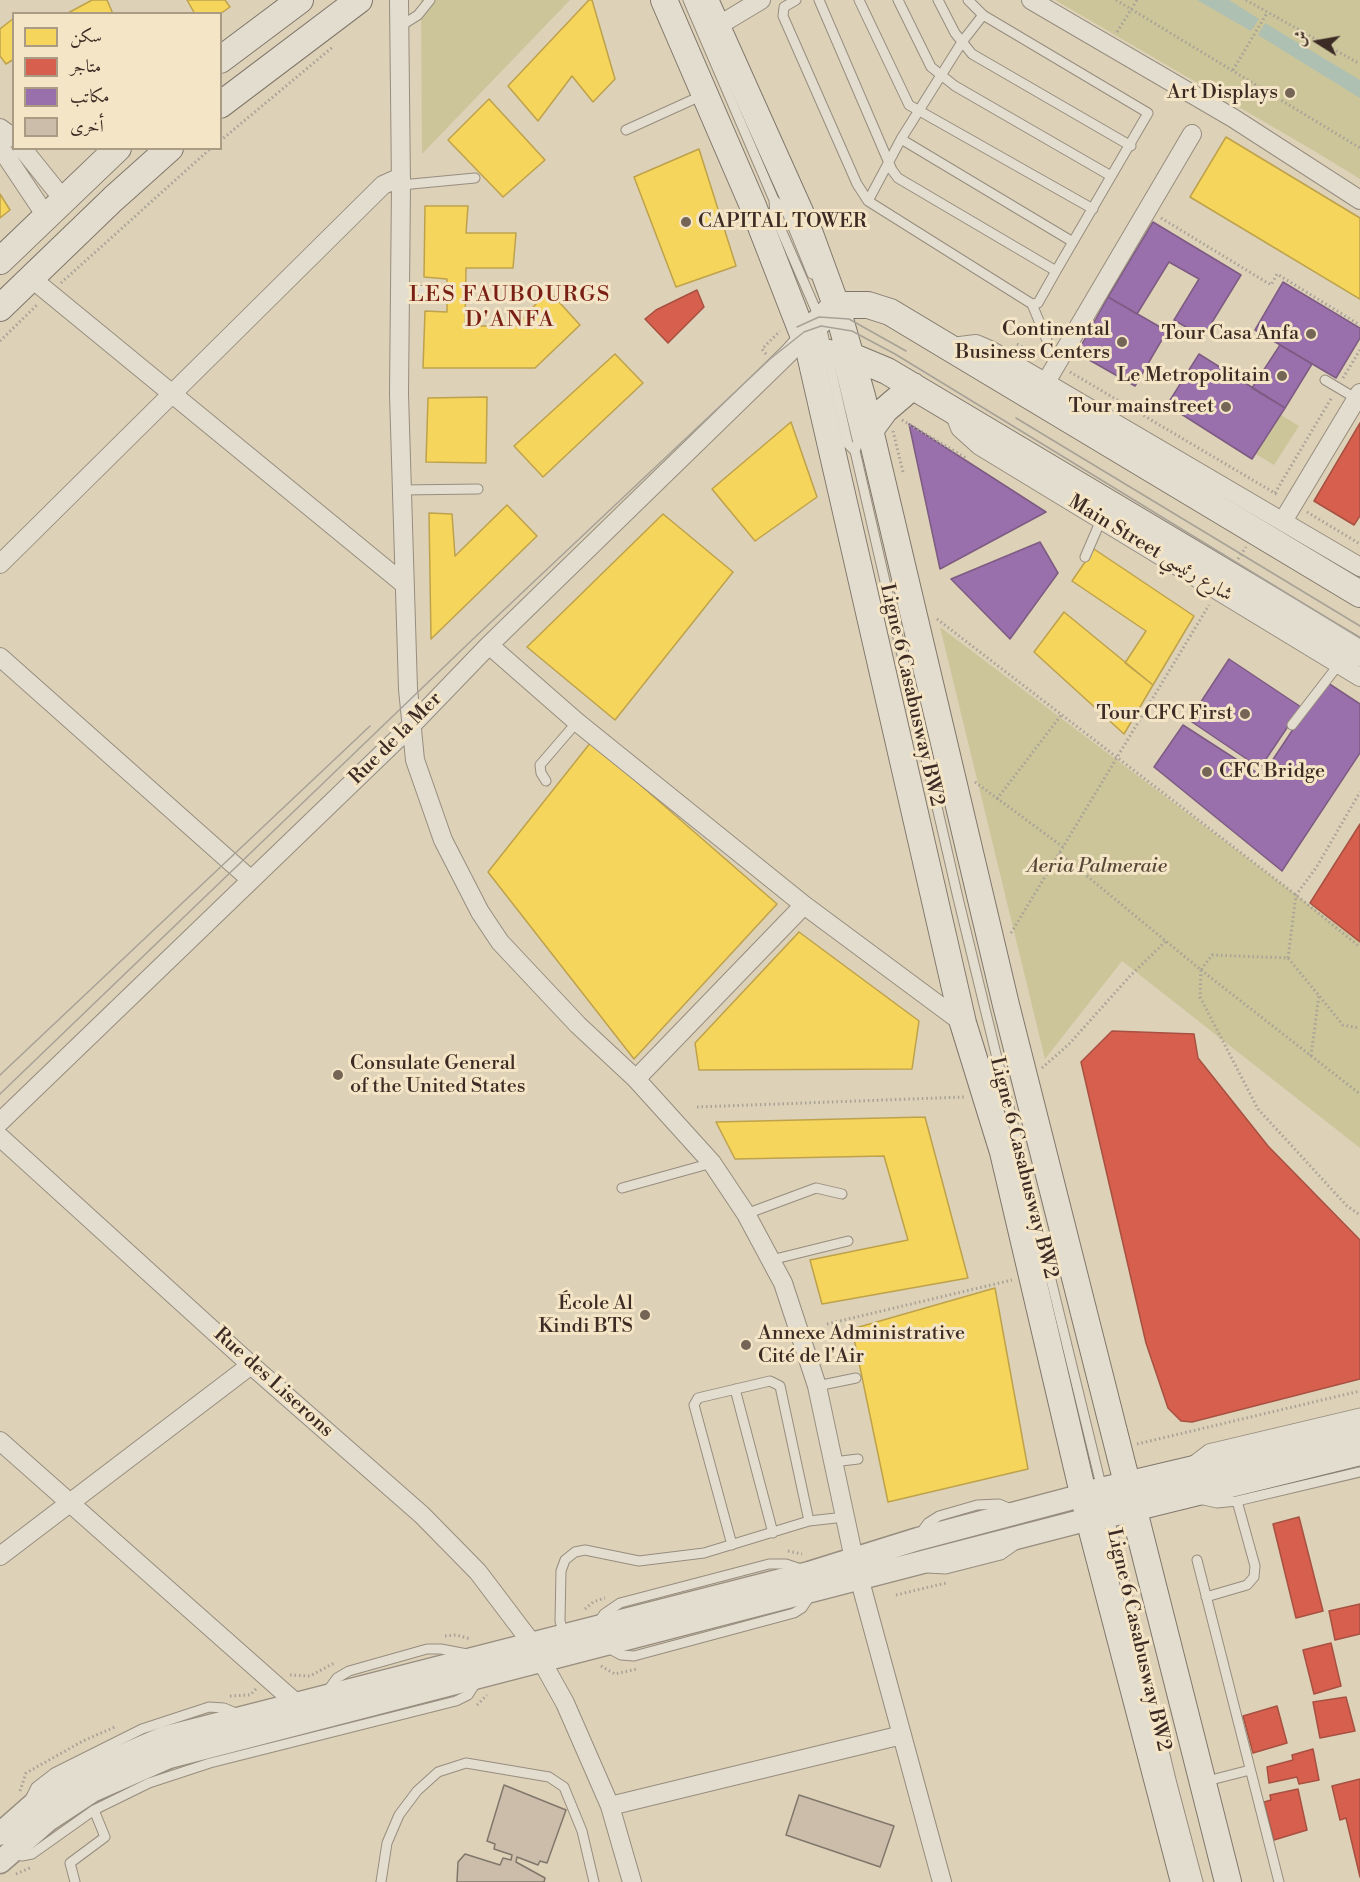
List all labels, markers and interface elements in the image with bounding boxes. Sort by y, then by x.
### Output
legend [12,12,222,150]
north arrow [1288,12,1348,72]
text: سكن [70,25,102,48]
text: ش [1289,29,1312,48]
text: متاجر [70,55,101,78]
place label: Art Displays [1167,81,1278,105]
text: مكاتب [70,85,110,108]
marker: Art Displays [1283,86,1297,100]
text: أخرى [70,115,104,138]
place label: CAPITAL TOWER [698,210,867,234]
marker: CAPITAL TOWER [679,215,693,229]
district label: LES FAUBOURGS D'ANFA [409,283,611,334]
place label: Continental Business Centers [955,318,1110,365]
place label: Tour Casa Anfa [1161,322,1299,346]
marker: Tour Casa Anfa [1304,327,1318,341]
marker: Continental Business Centers [1115,335,1129,349]
place label: Le Metropolitain [1117,364,1270,388]
marker: Le Metropolitain [1275,369,1289,383]
place label: Tour mainstreet [1068,395,1214,419]
marker: Tour mainstreet [1219,400,1233,414]
street label: Main Street شارع رئيسي [1063,490,1237,608]
street label: Ligne 6 Casabusway BW2 [874,581,948,809]
street label: Rue de la Mer [345,688,447,790]
place label: Tour CFC First [1096,702,1233,726]
marker: Tour CFC First [1238,707,1252,721]
place label: CFC Bridge [1219,760,1325,784]
marker: CFC Bridge [1200,765,1214,779]
park label: Aeria Palmeraie [1027,855,1167,879]
place label: Consulate General of the United States [350,1052,526,1099]
street label: Ligne 6 Casabusway BW2 [984,1055,1062,1281]
marker: Consulate General of the United States [331,1068,345,1082]
place label: École Al Kindi BTS [539,1292,633,1339]
marker: École Al Kindi BTS [638,1308,652,1322]
place label: Annexe Administrative Cité de l'Air [758,1322,965,1369]
street label: Rue des Liserons [208,1323,338,1443]
marker: Annexe Administrative Cité de l'Air [739,1338,753,1352]
street label: Ligne 6 Casabusway BW2 [1101,1526,1175,1754]

